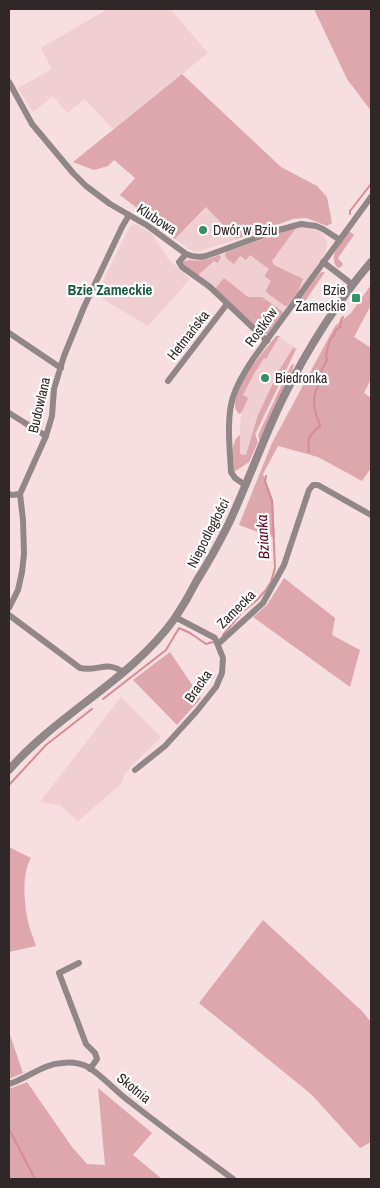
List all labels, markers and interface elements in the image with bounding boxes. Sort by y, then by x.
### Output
street label: Klubowa [134,199,181,239]
place label: Dwór w Bziu [213,221,277,239]
marker: Dwór w Bziu [197,224,209,236]
district label: Bzie Zameckie [68,279,153,300]
place label: Bzie Zameckie [296,281,346,315]
marker: Bzie Zameckie [350,292,362,304]
street label: Rostków [241,303,282,350]
street label: Hetmańska [163,306,213,363]
place label: Biedronka [275,369,328,387]
marker: Biedronka [259,372,271,384]
street label: Budowlana [24,375,54,435]
street label: Niepodległości [183,495,233,571]
water label: Bzianka [251,514,274,560]
street label: Zamecka [213,586,259,632]
street label: Bracka [180,666,216,706]
street label: Skotnia [113,1069,155,1108]

